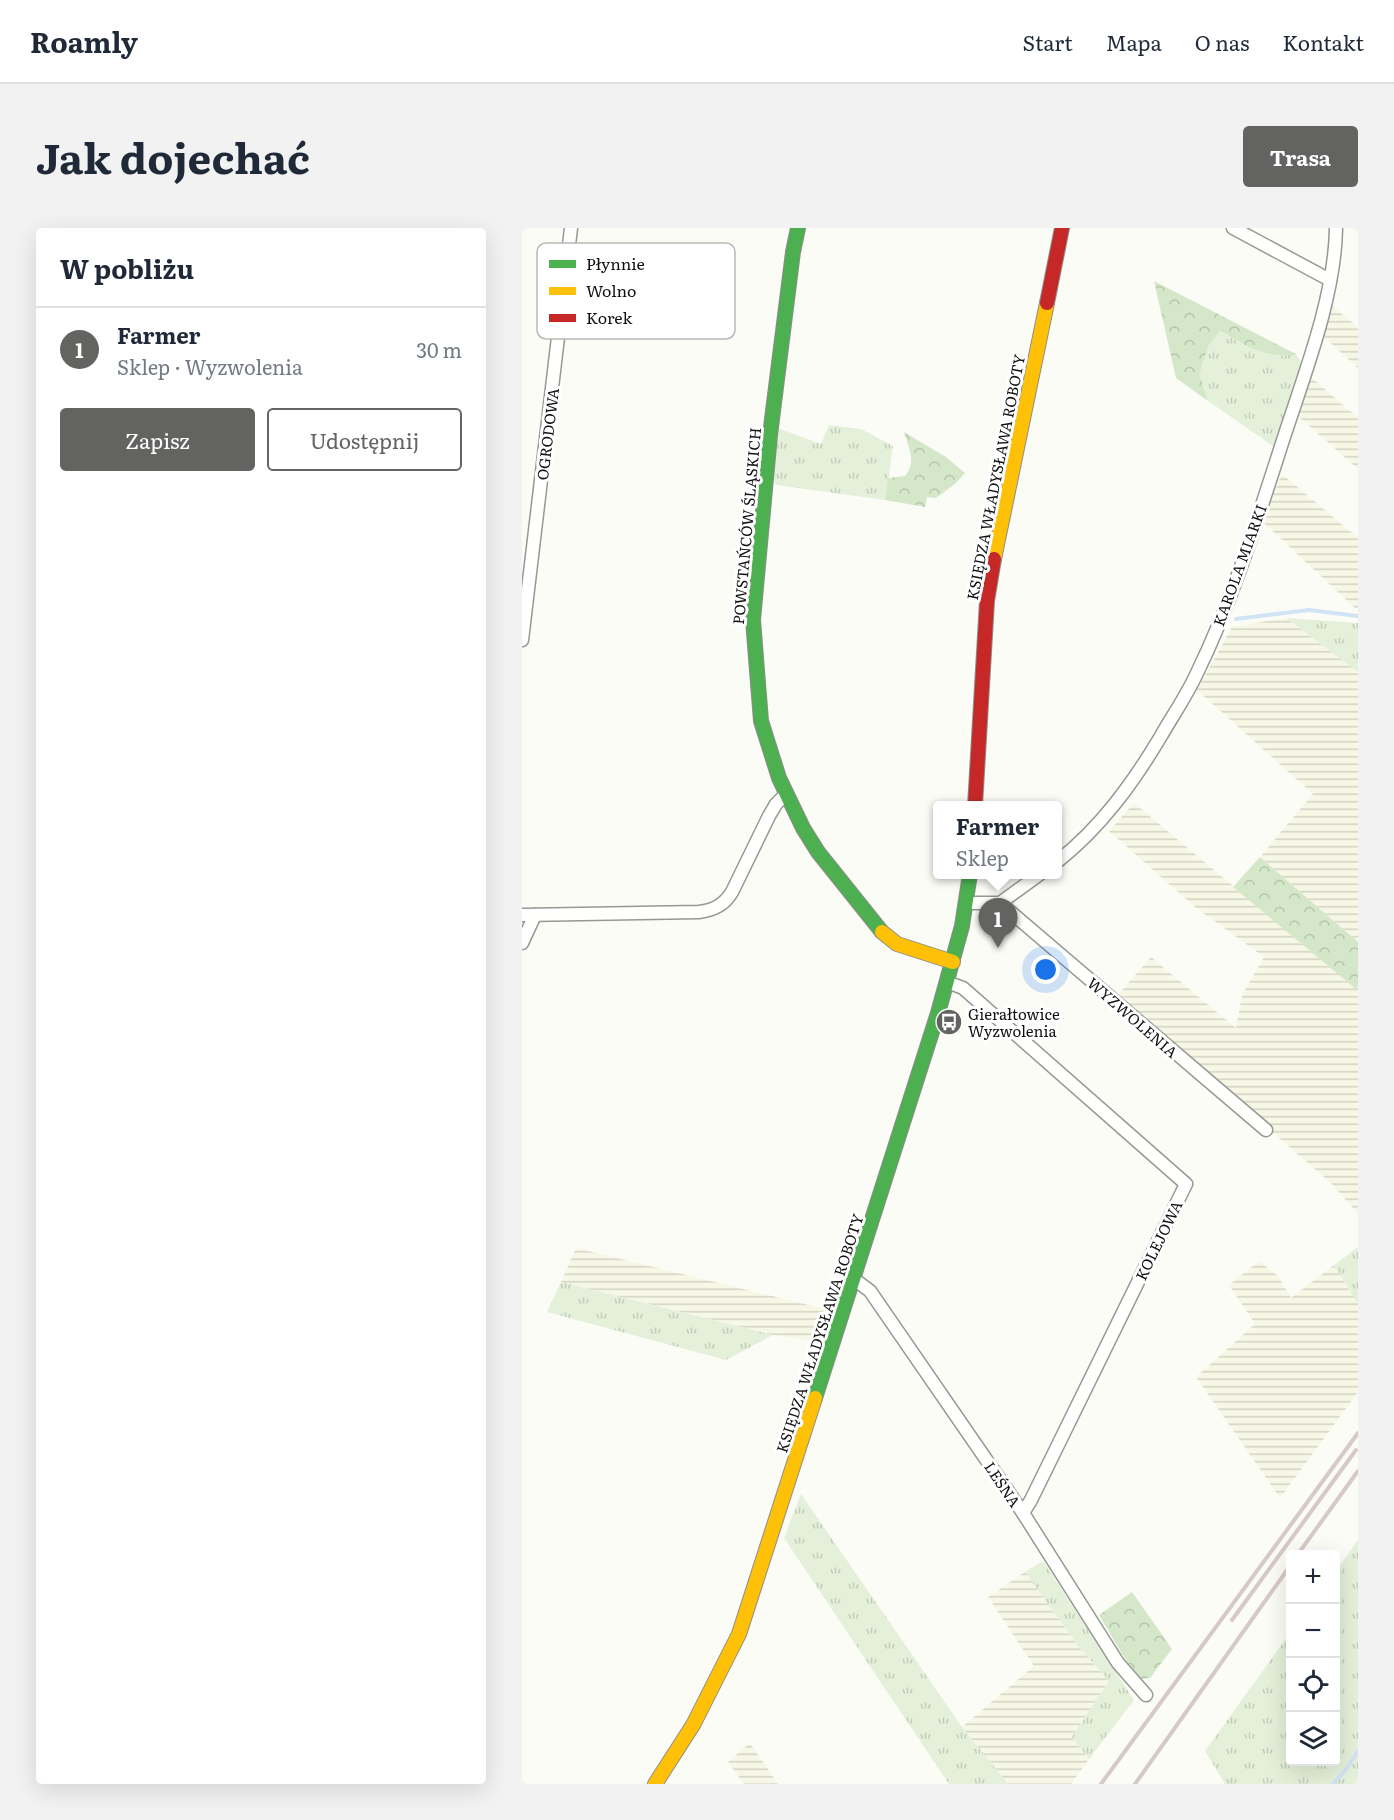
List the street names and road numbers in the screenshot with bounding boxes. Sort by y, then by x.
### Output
street label: KSIĘDZA WŁADYSŁAWA ROBOTY [960,352,1030,602]
street label: OGRODOWA [530,387,564,481]
street label: POWSTAŃCÓW ŚLĄSKICH [726,427,766,625]
street label: KAROLA MIARKI [1206,501,1272,629]
street label: WYZWOLENIA [1083,971,1183,1063]
street label: KOLEJOWA [1129,1196,1187,1284]
street label: KSIĘDZA WŁADYSŁAWA ROBOTY [769,1210,869,1456]
street label: LEŚNA [979,1456,1027,1512]

